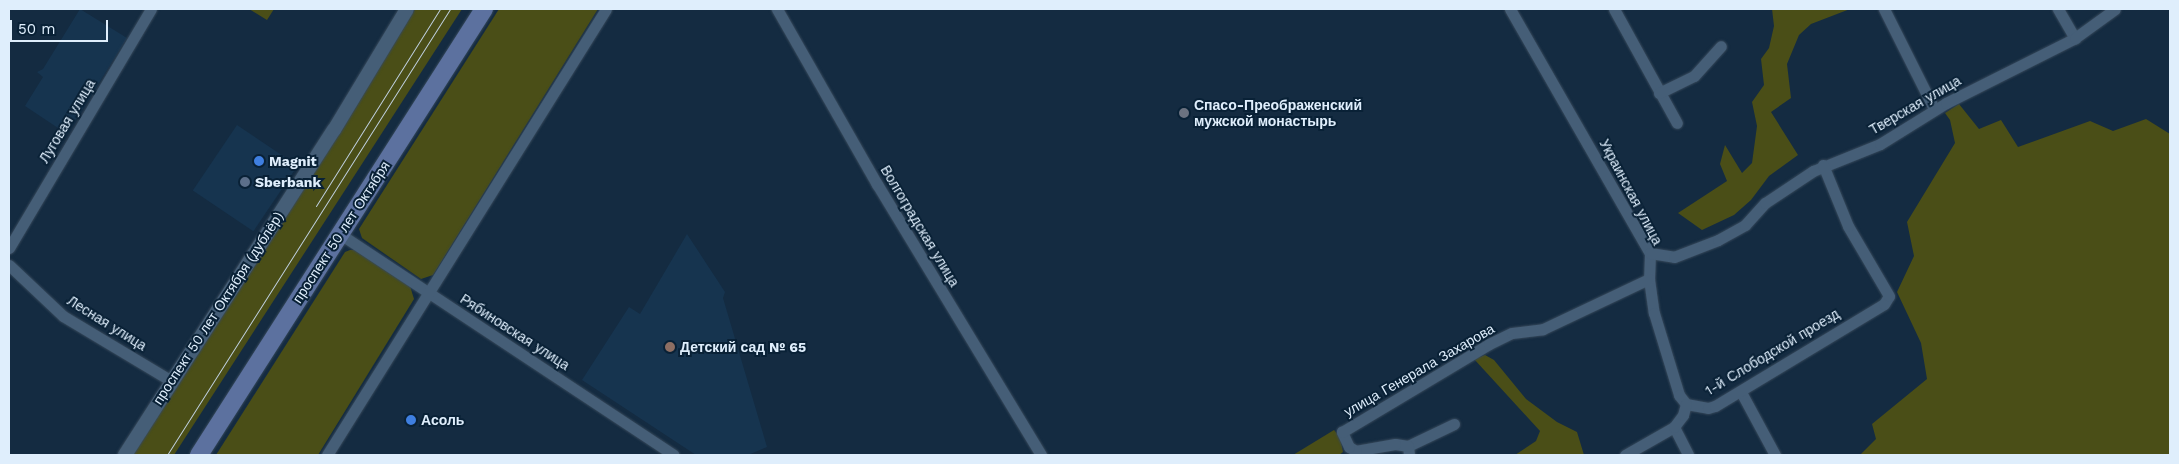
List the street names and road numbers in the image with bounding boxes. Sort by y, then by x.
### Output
street label: Тверская улица [1866,72,1964,138]
street label: Луговая улица [35,76,99,166]
street label: Украинская улица [1596,136,1666,248]
street label: проспект 50 лет Октября [289,158,393,306]
street label: Волгоградская улица [877,162,963,290]
street label: проспект 50 лет Октября (дублёр) [149,208,287,408]
street label: Рябиновская улица [457,290,573,374]
street label: Лесная улица [64,292,150,354]
street label: 1-й Слободской проезд [1702,305,1842,399]
street label: улица Генерала Захарова [1341,320,1497,420]

